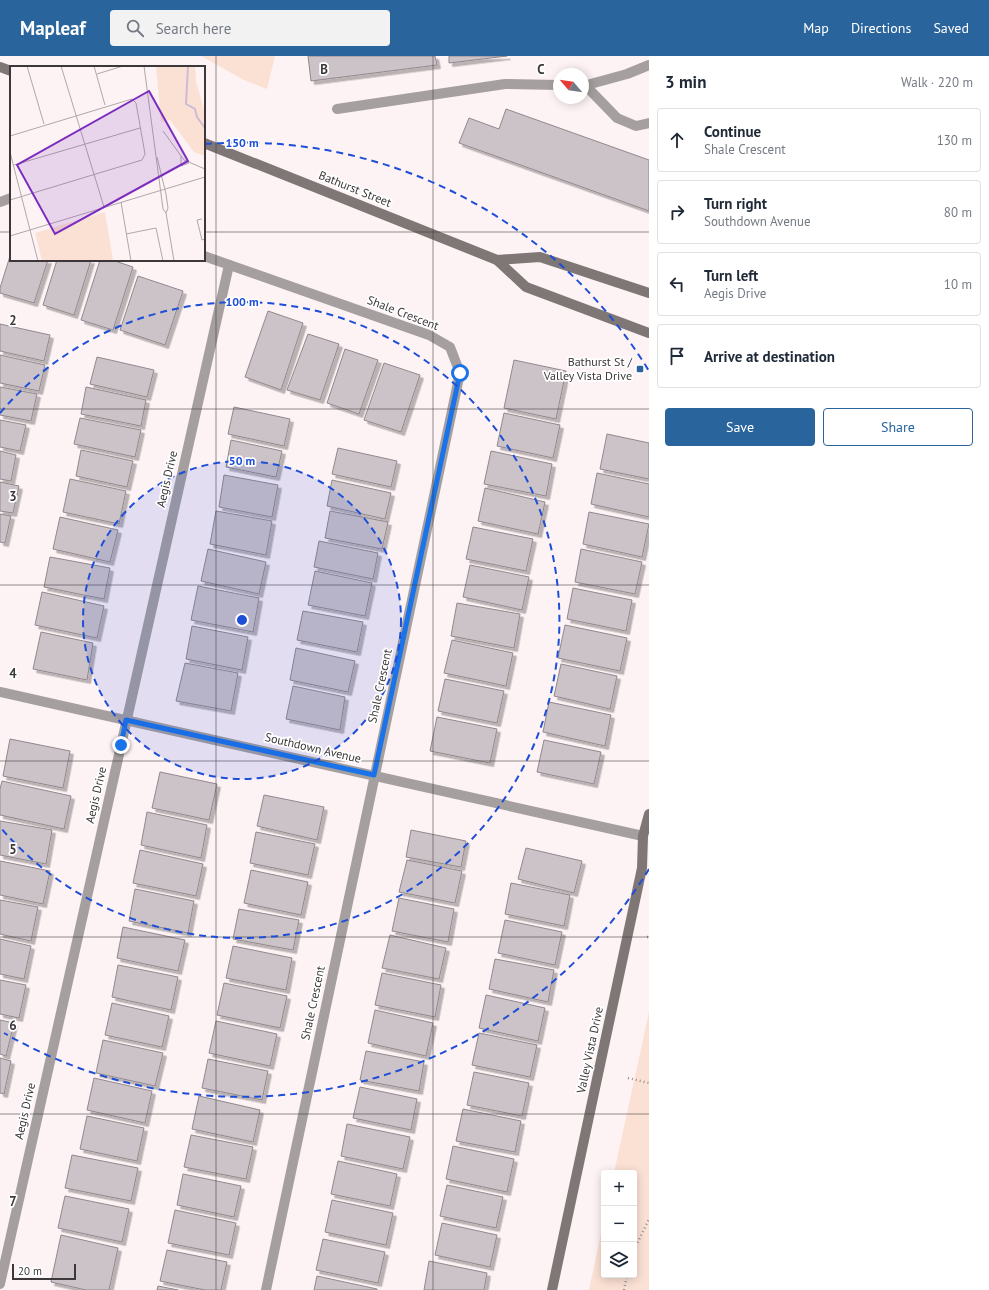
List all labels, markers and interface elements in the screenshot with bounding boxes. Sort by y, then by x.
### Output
search box [110,10,390,46]
text: Mapleaf [20,16,86,40]
icon: search [124,17,146,39]
text: Search here [156,19,231,38]
text: Map [803,19,829,37]
text: Directions [851,19,911,37]
text: Saved [933,19,969,37]
text: B [320,61,328,78]
text: C [537,61,545,78]
inset map [10,66,205,261]
north arrow [553,68,589,104]
text: 3 min [665,71,706,93]
text: Walk · 220 m [901,74,973,91]
text: Continue [704,122,761,141]
icon: ahead [666,129,688,151]
text: 130 m [937,132,972,149]
text: 150 m [225,135,259,150]
text: Shale Crescent [704,141,786,158]
street label: Bathurst Street [317,167,394,210]
text: Turn right [704,194,767,213]
icon: right [666,201,688,223]
text: 80 m [944,204,972,221]
text: Southdown Avenue [704,213,811,230]
text: Turn left [704,266,758,285]
icon: left [666,273,688,295]
text: 10 m [944,276,972,293]
text: Aegis Drive [704,285,766,302]
street label: Shale Crescent [365,292,441,333]
text: 100 m [225,294,259,309]
text: 2 [9,312,17,329]
icon: arrive [666,345,688,367]
text: Arrive at destination [704,347,835,366]
place label: Bathurst St / Valley Vista Drive [543,354,633,383]
route start [451,364,469,382]
marker: Bathurst St / Valley Vista Drive [635,364,645,374]
button: Save [665,408,815,446]
button: Share [823,408,973,446]
street label: Aegis Drive [153,449,180,509]
text: 50 m [229,453,255,468]
text: 3 [9,488,17,505]
centre of rings [235,613,249,627]
street label: Shale Crescent [364,647,395,724]
text: 4 [9,665,17,682]
street label: Southdown Avenue [264,729,363,766]
route end [112,736,130,754]
street label: Aegis Drive [82,765,109,825]
text: 5 [9,841,17,858]
street label: Shale Crescent [297,964,328,1041]
street label: Valley Vista Drive [573,1005,606,1096]
text: 6 [9,1017,17,1034]
street label: Aegis Drive [11,1081,38,1141]
map controls [601,1170,637,1278]
button: + [601,1170,637,1206]
text: 7 [9,1193,17,1210]
button: − [601,1206,637,1242]
button: layers [601,1242,637,1278]
scale bar [12,1262,76,1281]
text: 20 m [18,1264,42,1278]

